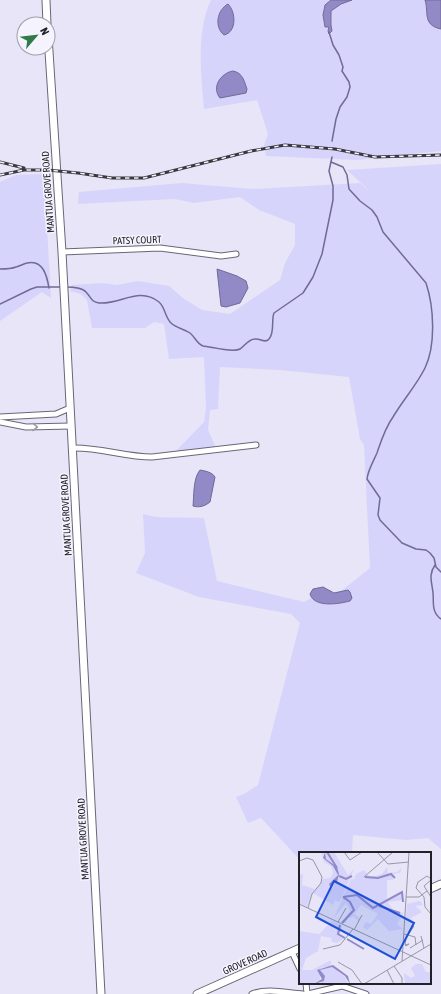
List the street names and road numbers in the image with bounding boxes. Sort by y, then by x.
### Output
street label: MANTUA GROVE ROAD [40,150,56,233]
street label: PATSY COURT [112,234,162,246]
street label: MANTUA GROVE ROAD [58,473,74,556]
street label: MANTUA GROVE ROAD [75,797,91,880]
street label: GROVE ROAD [221,947,269,977]

